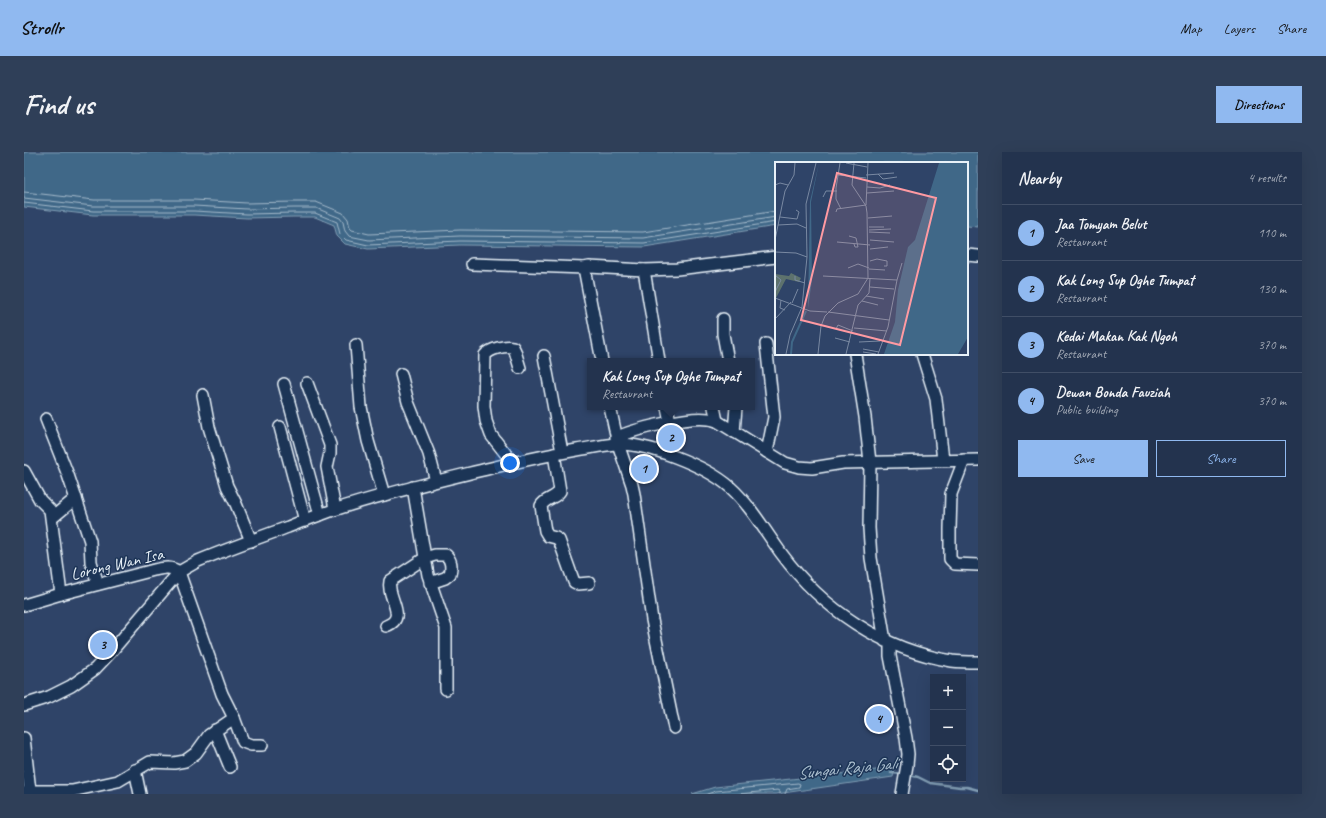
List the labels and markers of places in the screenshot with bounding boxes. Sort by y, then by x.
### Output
pin: 2 [658,423,684,453]
pin: 1 [631,454,657,484]
pin: 3 [90,630,116,660]
pin: 4 [866,704,892,734]

